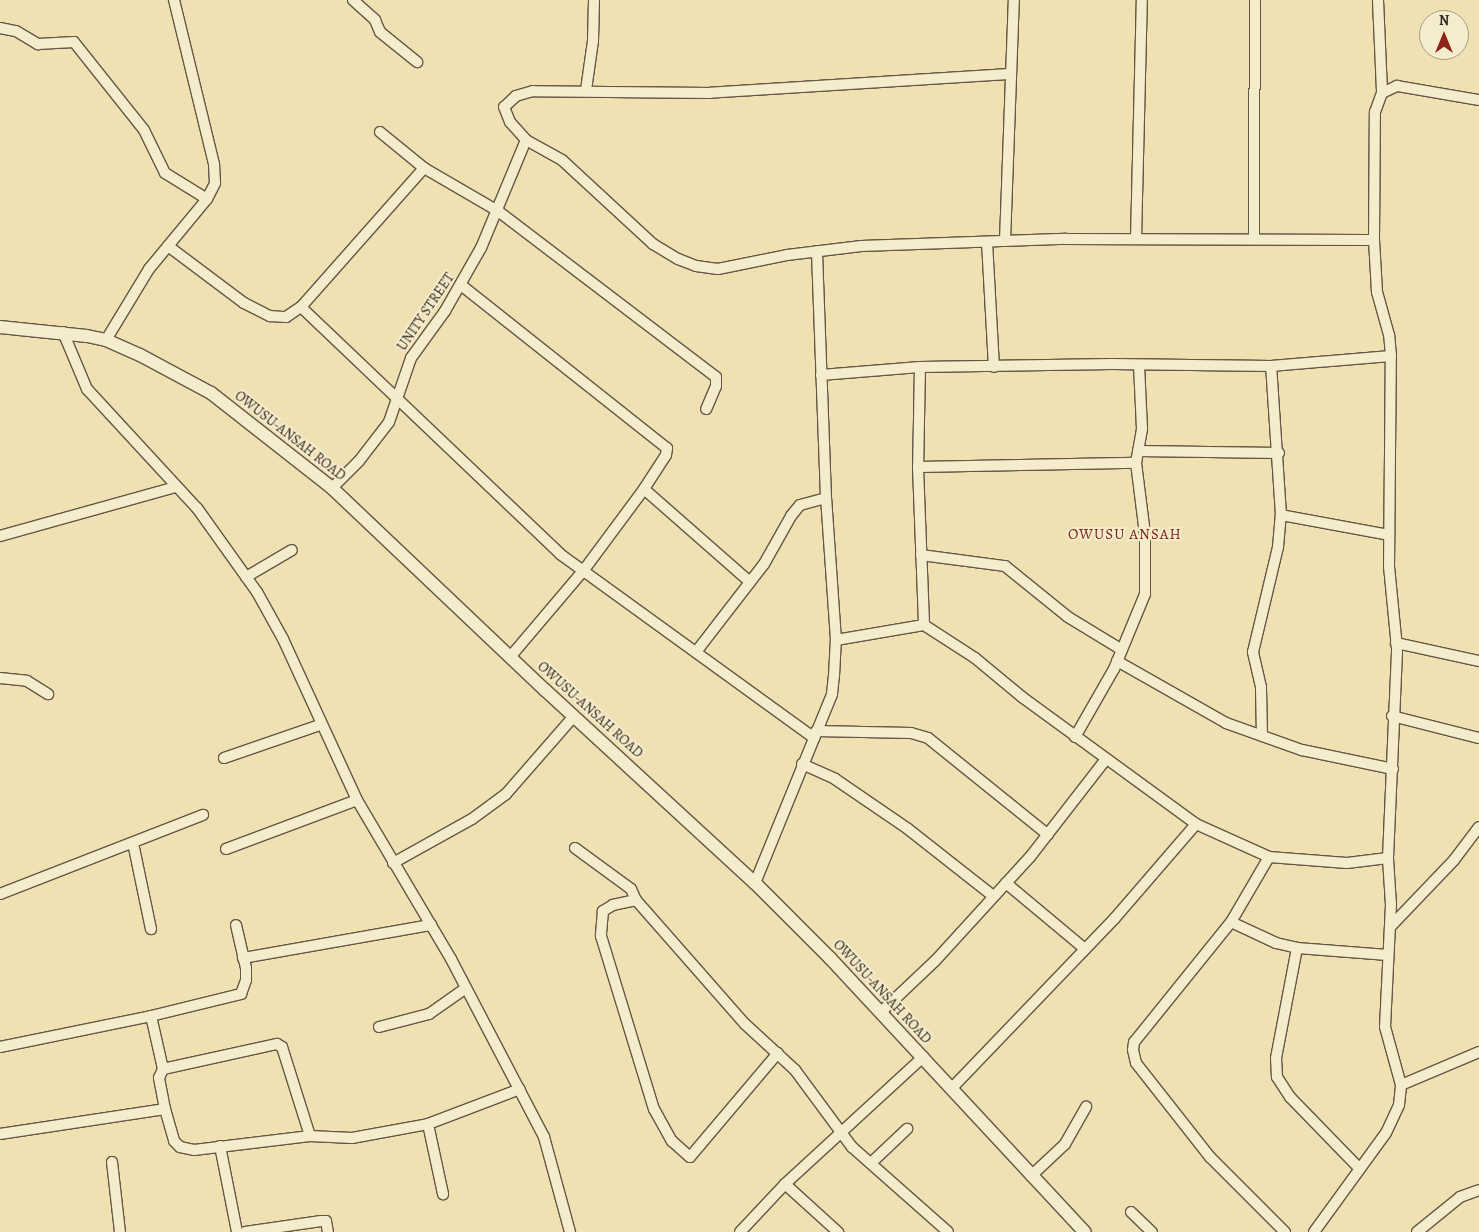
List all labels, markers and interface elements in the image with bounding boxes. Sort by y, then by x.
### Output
north arrow [1419,10,1469,60]
text: N [1439,11,1449,30]
street label: UNITY STREET [394,270,458,354]
street label: OWUSU-ANSAH ROAD [231,387,349,485]
district label: OWUSU ANSAH [1067,526,1183,544]
street label: OWUSU-ANSAH ROAD [534,658,646,762]
street label: OWUSU-ANSAH ROAD [829,936,935,1048]

